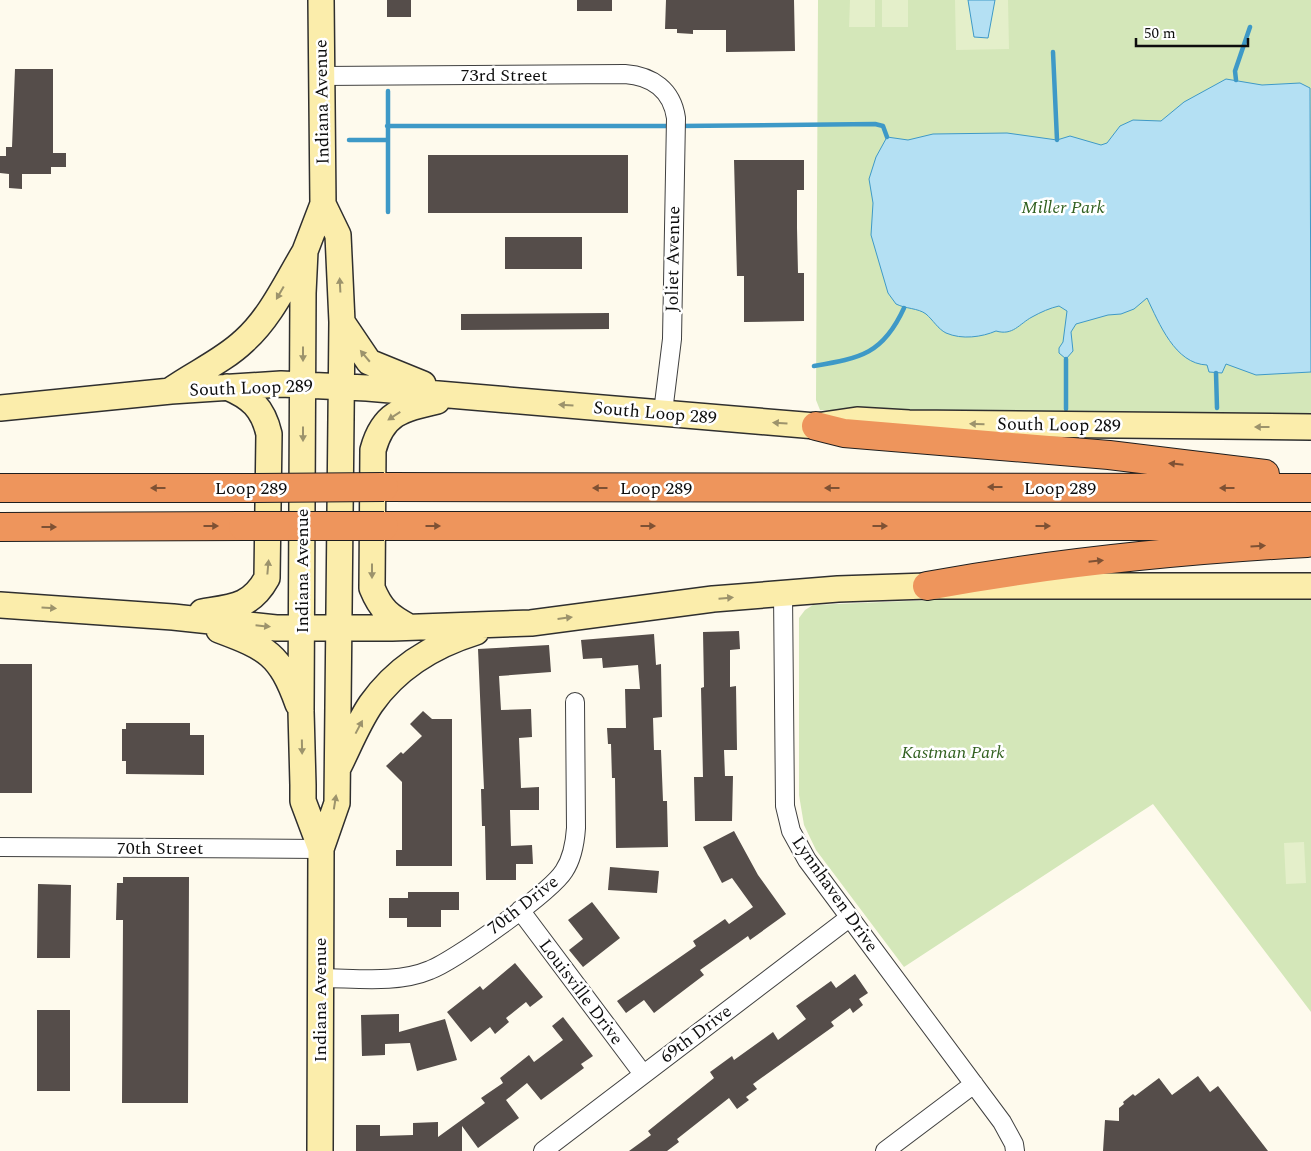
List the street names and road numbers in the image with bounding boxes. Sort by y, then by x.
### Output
street label: Indiana Avenue [307,39,337,165]
street label: 73rd Street [461,62,547,89]
street label: Joliet Avenue [659,206,687,312]
street label: South Loop 289 [189,372,313,404]
street label: South Loop 289 [592,394,718,432]
street label: South Loop 289 [997,410,1121,440]
street label: Loop 289 [215,475,287,502]
street label: Loop 289 [620,475,692,502]
street label: Loop 289 [1024,475,1096,502]
street label: Indiana Avenue [289,508,316,634]
street label: Lynnhaven Drive [785,830,885,958]
street label: 70th Street [117,835,203,862]
street label: 70th Drive [482,869,564,941]
street label: Louisville Drive [532,933,630,1051]
street label: Indiana Avenue [307,937,334,1063]
street label: 69th Drive [655,998,737,1070]

